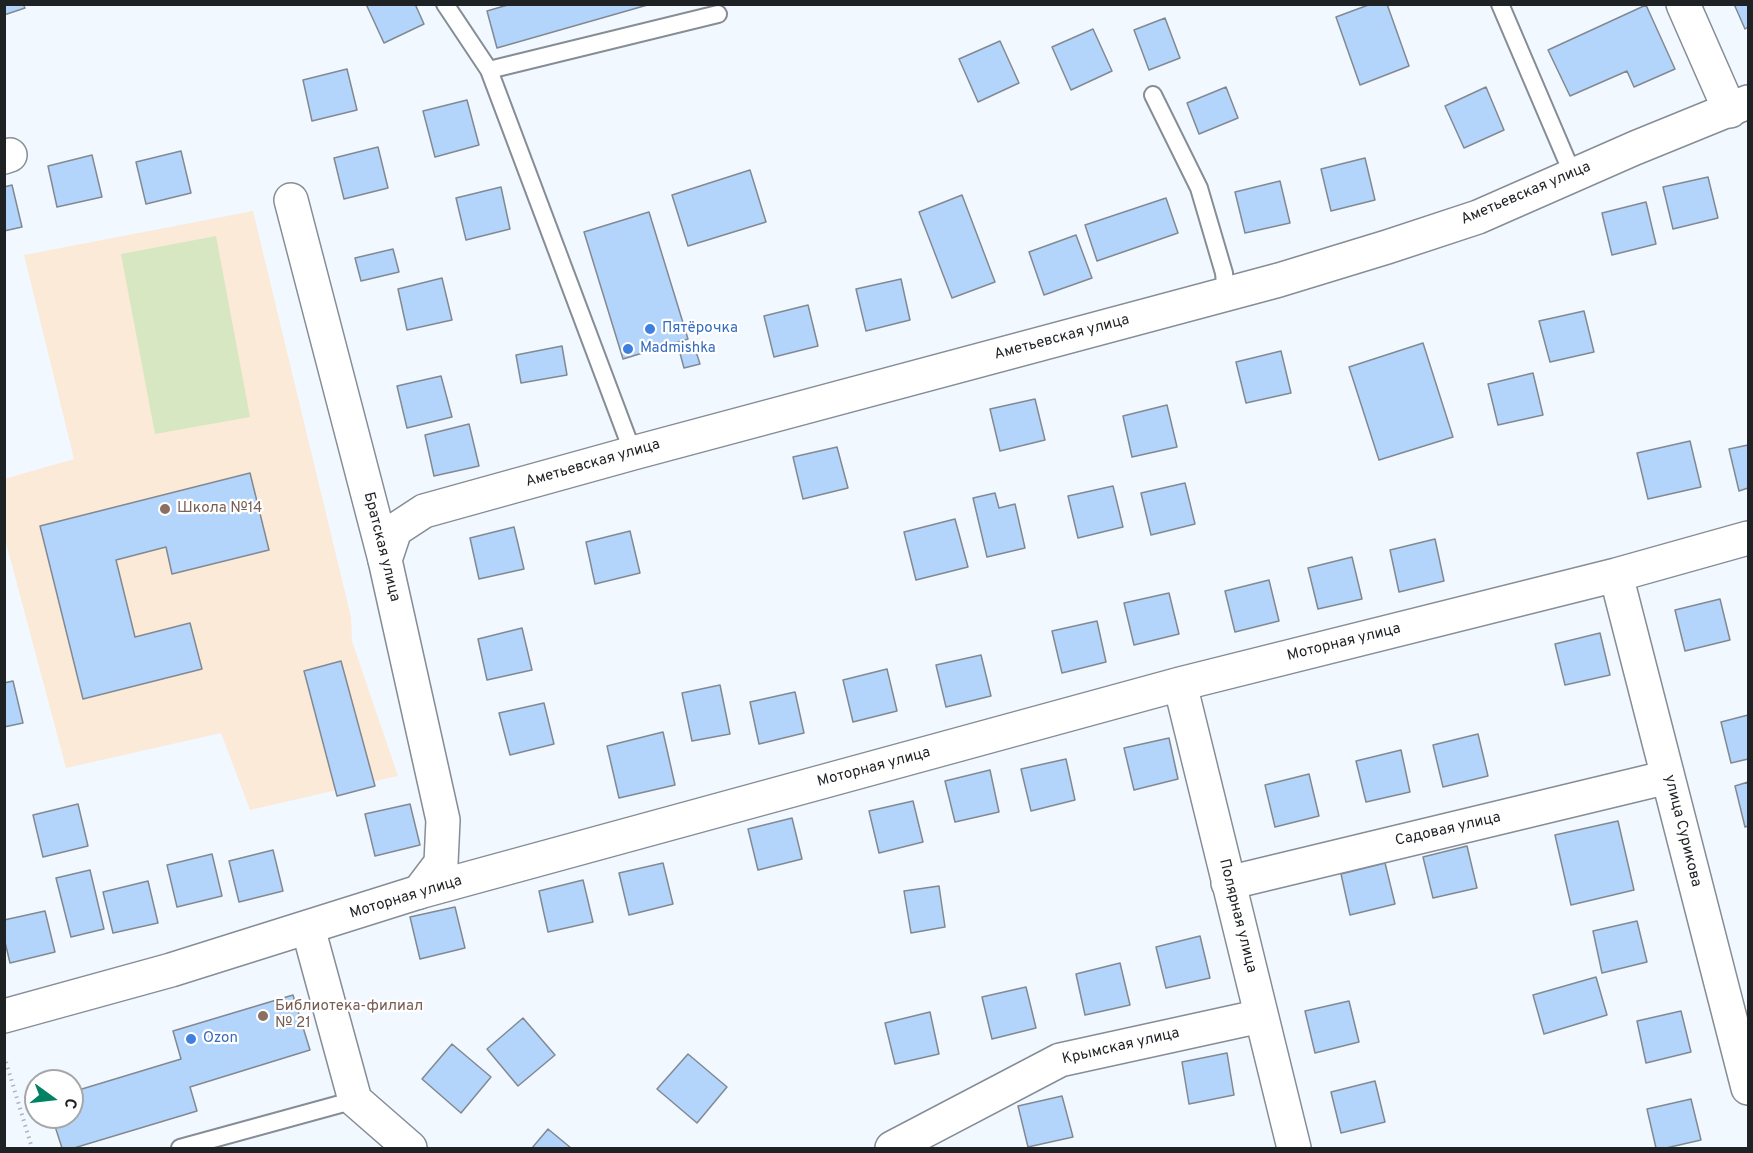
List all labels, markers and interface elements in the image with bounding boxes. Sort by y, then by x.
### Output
street label: Аметьевская улица [1458,159,1594,229]
street label: Аметьевская улица [993,311,1131,365]
place label: Пятёрочка [662,320,738,338]
marker: Пятёрочка [643,322,657,336]
place label: Madmishka [640,340,716,358]
marker: Madmishka [621,342,635,356]
street label: Аметьевская улица [524,436,662,492]
street label: Братская улица [359,490,403,604]
place label: Школа №14 [177,500,262,518]
marker: Школа №14 [158,502,172,516]
street label: Моторная улица [1285,620,1403,666]
street label: Моторная улица [815,744,933,792]
street label: улица Сурикова [1659,773,1705,889]
street label: Садовая улица [1394,809,1502,851]
street label: Полярная улица [1214,857,1260,975]
street label: Моторная улица [348,872,464,924]
place label: Библиотека-филиал № 21 [275,998,423,1033]
marker: Библиотека-филиал № 21 [256,1009,270,1023]
street label: Крымская улица [1061,1025,1181,1069]
place label: Ozon [203,1030,238,1048]
marker: Ozon [184,1032,198,1046]
north arrow [24,1069,84,1129]
text: С [58,1096,80,1111]

